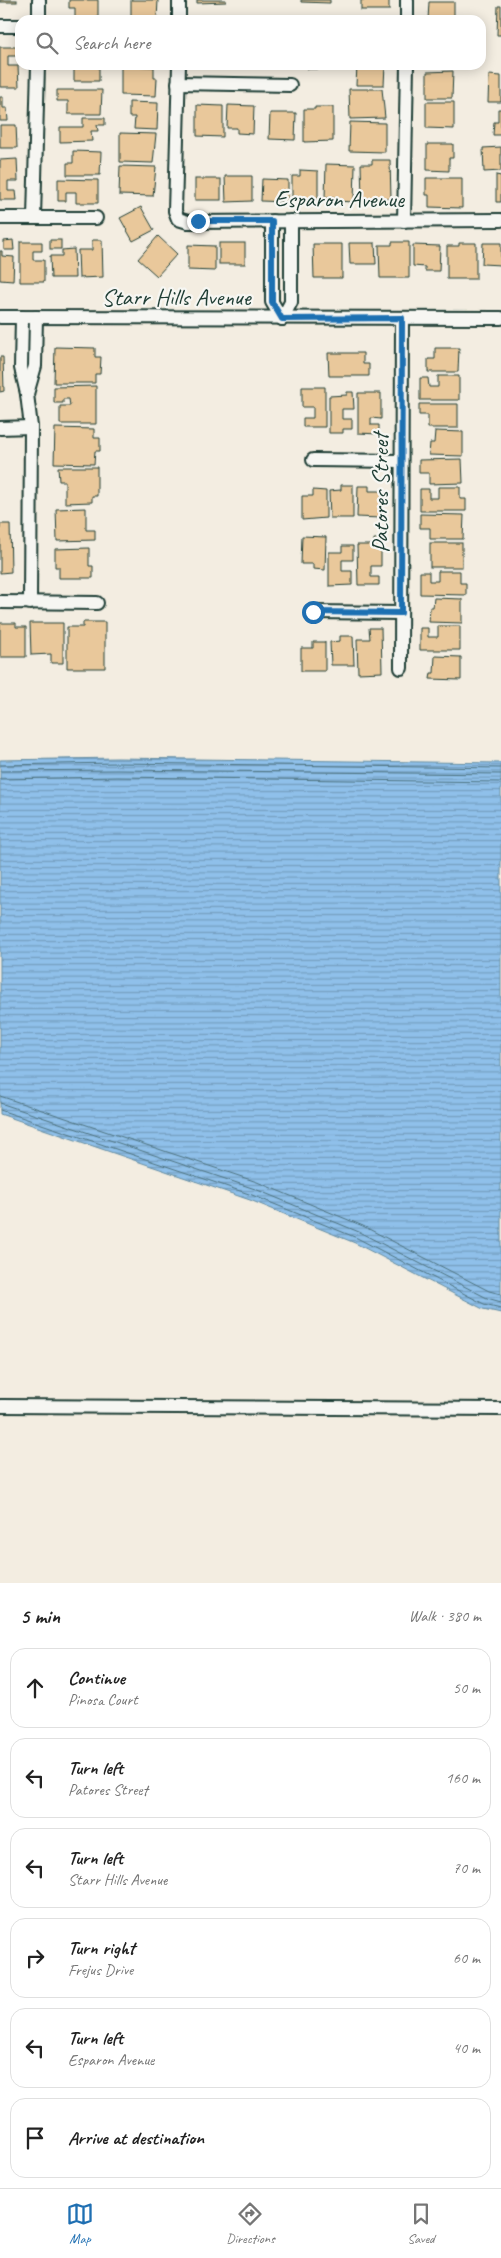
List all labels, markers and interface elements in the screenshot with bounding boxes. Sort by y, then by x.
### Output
search box [15,15,486,70]
icon: search [33,29,61,57]
text: Search here [73,31,150,55]
street label: Esparon Avenue [274,184,406,214]
route end [187,210,210,233]
street label: Starr Hills Avenue [102,282,253,312]
street label: Patores Street [365,430,395,553]
route start [302,601,325,624]
text: 5 min [20,1603,60,1629]
text: Walk · 380 m [409,1606,481,1626]
text: Continue [68,1666,125,1690]
icon: ahead [21,1674,49,1702]
text: 50 m [453,1678,480,1698]
text: Pinosa Court [68,1690,138,1710]
text: Turn left [68,1756,123,1780]
icon: left [21,1764,49,1792]
text: 160 m [446,1768,480,1788]
text: Patores Street [68,1780,148,1800]
text: Turn left [68,1846,123,1870]
icon: left [21,1854,49,1882]
text: 70 m [453,1858,480,1878]
text: Starr Hills Avenue [68,1870,167,1890]
text: Turn right [68,1936,135,1960]
icon: right [21,1944,49,1972]
text: 60 m [453,1948,480,1968]
text: Frejus Drive [68,1960,133,1980]
text: Turn left [68,2026,123,2050]
icon: left [21,2034,49,2062]
text: 40 m [453,2038,480,2058]
text: Esparon Avenue [68,2050,154,2070]
icon: arrive [21,2124,49,2152]
text: Arrive at destination [68,2126,204,2150]
tab: Map [66,2200,94,2247]
tab: Directions [226,2200,275,2247]
tab: Saved [407,2200,435,2247]

